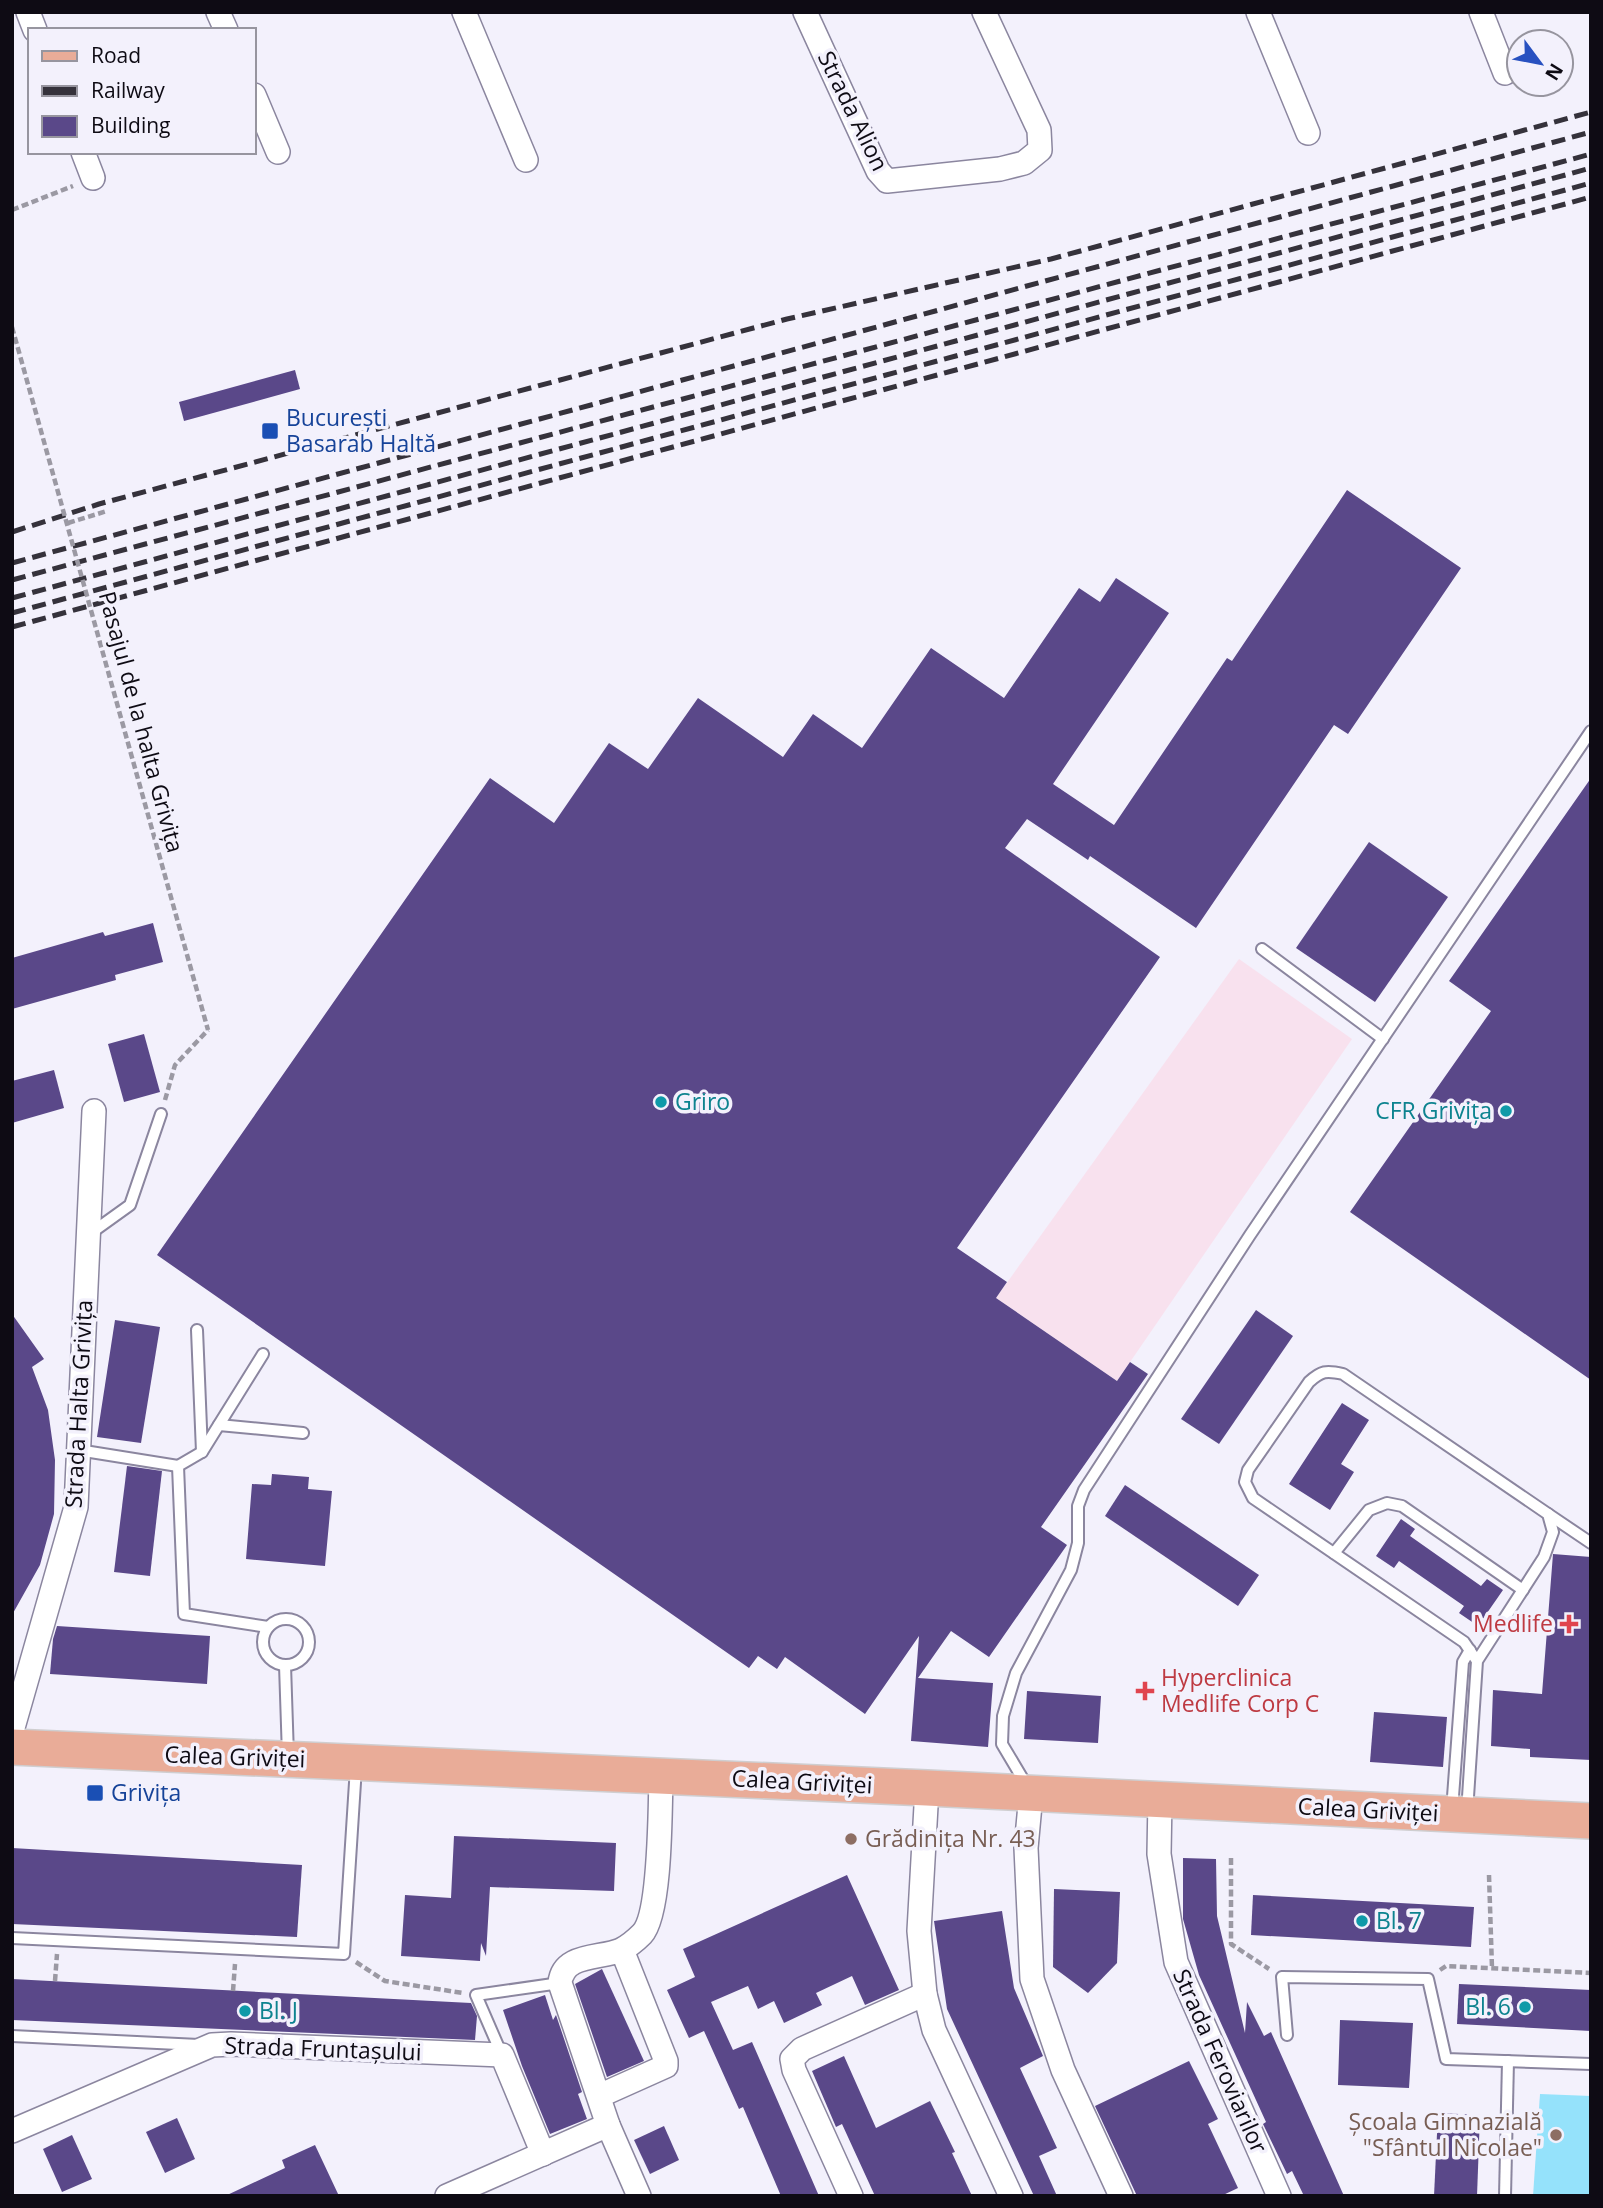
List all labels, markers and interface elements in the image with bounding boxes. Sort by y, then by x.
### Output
legend [28,28,256,154]
north arrow [1505,28,1575,98]
text: Road [91,41,141,69]
street label: Strada Alion [811,45,897,176]
text: N [1539,59,1570,85]
text: Railway [91,76,165,104]
text: Building [91,111,170,139]
place label: București Basarab Haltă [286,401,436,459]
marker: București Basarab Haltă [260,421,280,441]
street label: Pasajul de la halta Grivița [92,587,192,856]
place label: Griro [675,1085,730,1117]
marker: Griro [653,1094,669,1110]
place label: CFR Grivița [1375,1094,1492,1126]
marker: CFR Grivița [1498,1103,1514,1119]
street label: Strada Halta Grivița [57,1299,99,1509]
place label: Medlife [1473,1607,1553,1639]
marker: Medlife [1559,1614,1579,1634]
place label: Hyperclinica Medlife Corp C [1161,1661,1319,1719]
marker: Hyperclinica Medlife Corp C [1135,1681,1155,1701]
street label: Calea Griviței [164,1738,306,1774]
street label: Calea Griviței [731,1761,873,1801]
place label: Grivița [111,1776,181,1808]
marker: Grivița [85,1783,105,1803]
street label: Calea Griviței [1297,1789,1439,1829]
place label: Grădinița Nr. 43 [865,1822,1036,1854]
marker: Grădinița Nr. 43 [843,1831,859,1847]
place label: Bl. 7 [1376,1904,1422,1936]
marker: Bl. 7 [1354,1913,1370,1929]
street label: Strada Feroviarilor [1166,1964,1276,2158]
place label: Bl. 6 [1465,1990,1511,2022]
place label: Bl. J [259,1994,298,2026]
marker: Bl. 6 [1517,1999,1533,2015]
marker: Bl. J [237,2003,253,2019]
street label: Strada Fruntașului [224,2029,422,2067]
place label: Școala Gimnazială "Sfântul Nicolae" [1349,2105,1542,2163]
marker: Școala Gimnazială "Sfântul Nicolae" [1548,2127,1564,2143]

